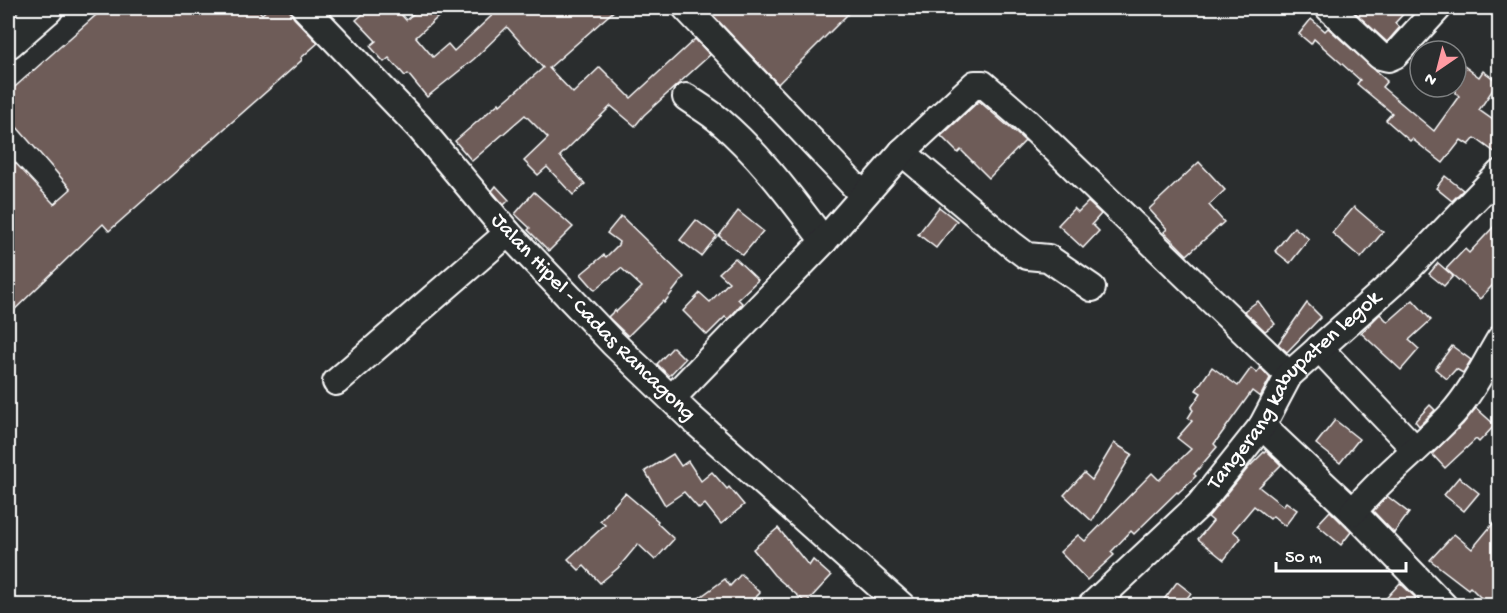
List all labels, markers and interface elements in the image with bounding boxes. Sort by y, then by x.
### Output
north arrow [1408,39,1468,99]
text: N [1421,67,1441,89]
street label: Jalan Hipel - Cadas Rancagong [484,208,700,428]
street label: Tangerang kabupaten legok [1201,285,1389,497]
scale bar [1276,535,1406,573]
text: 50 m [1285,548,1322,569]

